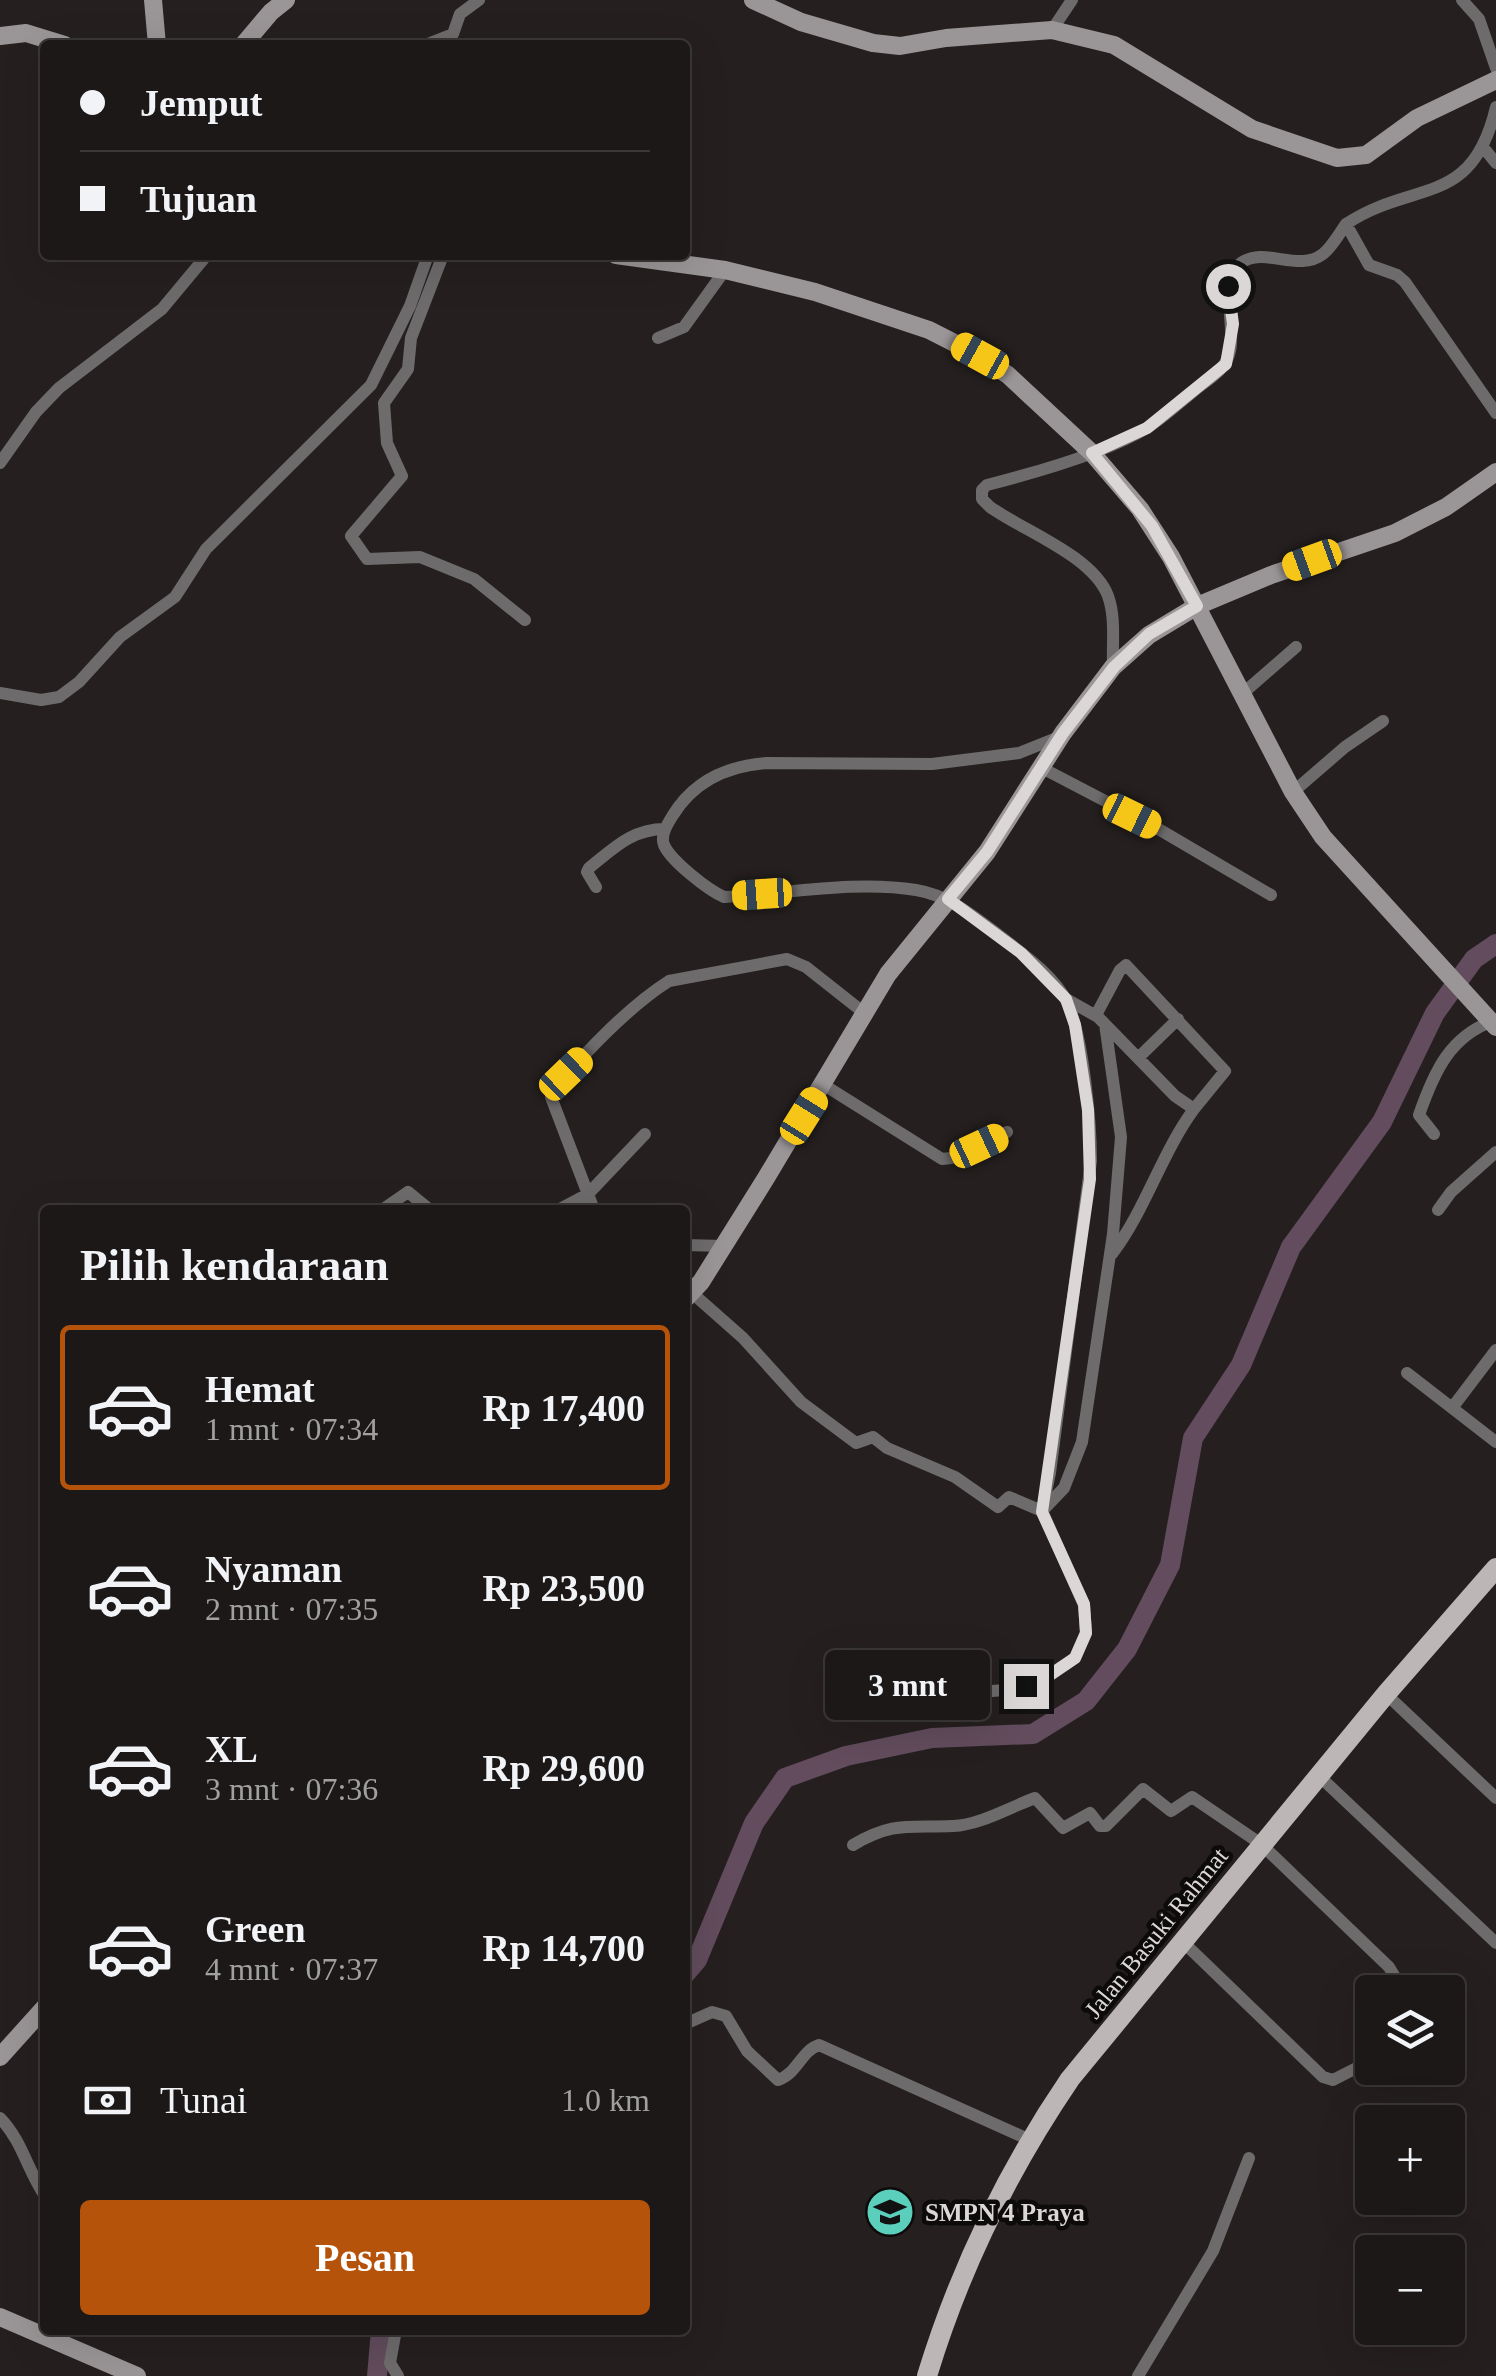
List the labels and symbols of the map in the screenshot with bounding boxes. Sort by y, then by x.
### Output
route start [1206,264,1251,309]
car [946,328,1014,384]
car [1279,536,1345,584]
car [1098,789,1166,843]
car [731,877,793,911]
car [534,1042,598,1106]
car [775,1083,833,1149]
car [945,1120,1013,1172]
callout: 3 mnt [826,1651,991,1721]
route end [1004,1664,1049,1709]
street label: Jalan Basuki Rahmat [1079,1842,1233,2024]
school or university icon: SMPN 4 Praya [864,2186,916,2238]
place label: SMPN 4 Praya [925,2199,1085,2226]

